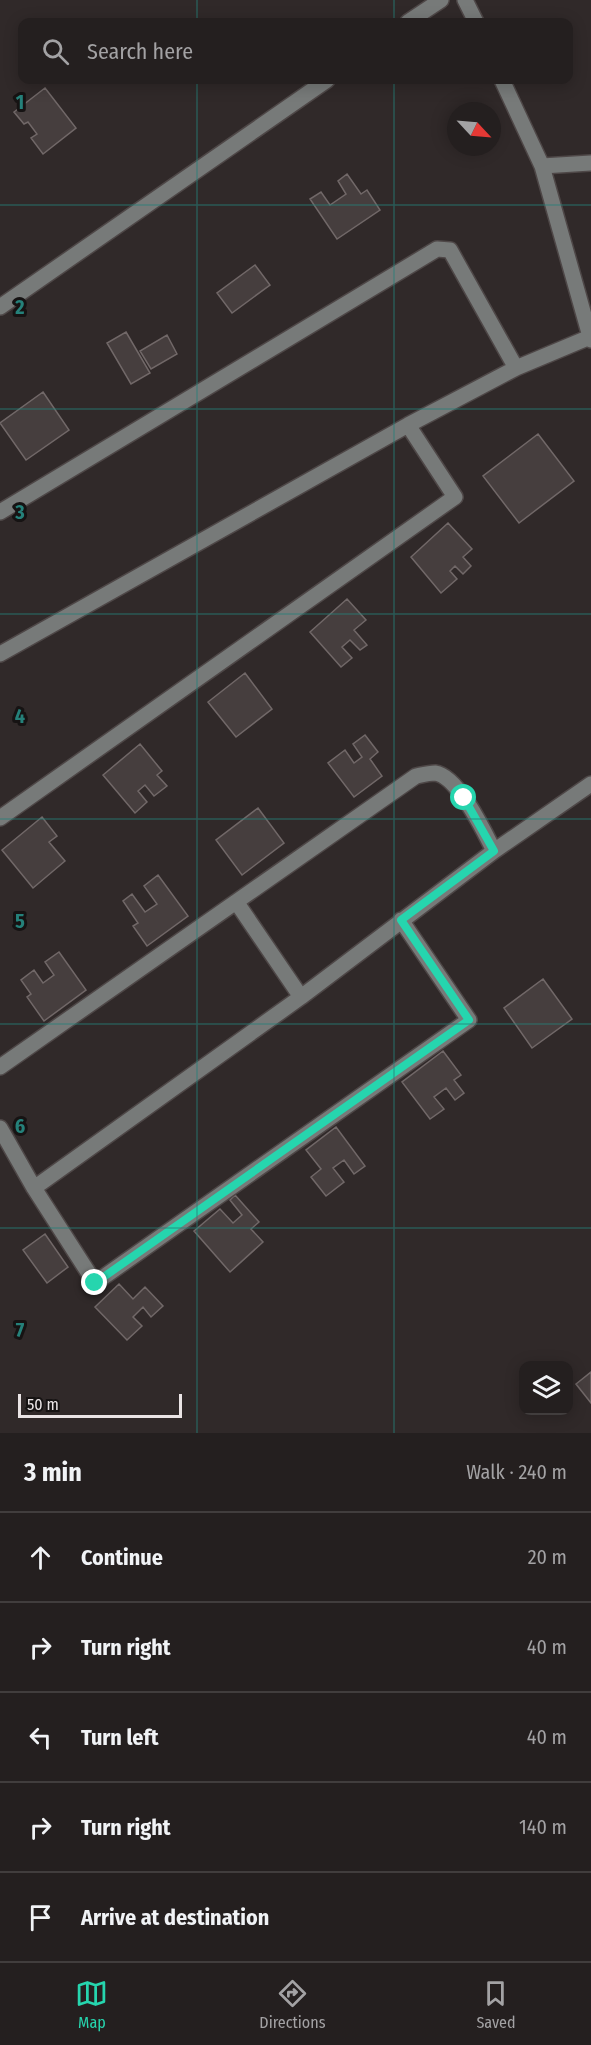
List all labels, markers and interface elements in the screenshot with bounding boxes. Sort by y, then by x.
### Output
search box [18,18,573,84]
icon: search [39,35,72,68]
text: Search here [87,38,193,65]
text: 1 [16,90,24,114]
north arrow [447,102,501,156]
text: 2 [14,295,25,319]
text: 3 [14,500,25,524]
text: 4 [15,704,25,728]
route start [450,784,476,810]
text: 5 [15,909,25,933]
text: 6 [15,1114,25,1138]
route end [81,1269,107,1295]
text: 7 [16,1318,25,1342]
map controls [519,1361,573,1415]
button: layers [519,1361,573,1415]
scale bar [18,1391,182,1418]
text: 50 m [27,1395,59,1414]
text: 3 min [24,1457,82,1488]
text: Walk · 240 m [466,1460,567,1484]
icon: ahead [24,1541,57,1574]
text: Continue [81,1544,163,1571]
text: 20 m [528,1545,567,1569]
icon: right [24,1631,57,1664]
text: Turn right [81,1634,170,1661]
text: 40 m [527,1635,567,1659]
icon: left [24,1721,57,1754]
text: Turn left [81,1724,159,1751]
text: 40 m [527,1725,567,1749]
icon: right [24,1811,57,1844]
text: Turn right [81,1814,170,1841]
text: 140 m [519,1815,567,1839]
icon: arrive [24,1901,57,1934]
text: Arrive at destination [81,1904,269,1931]
tab: Map [75,1977,108,2032]
tab: Directions [259,1977,326,2032]
tab: Saved [476,1977,516,2032]

